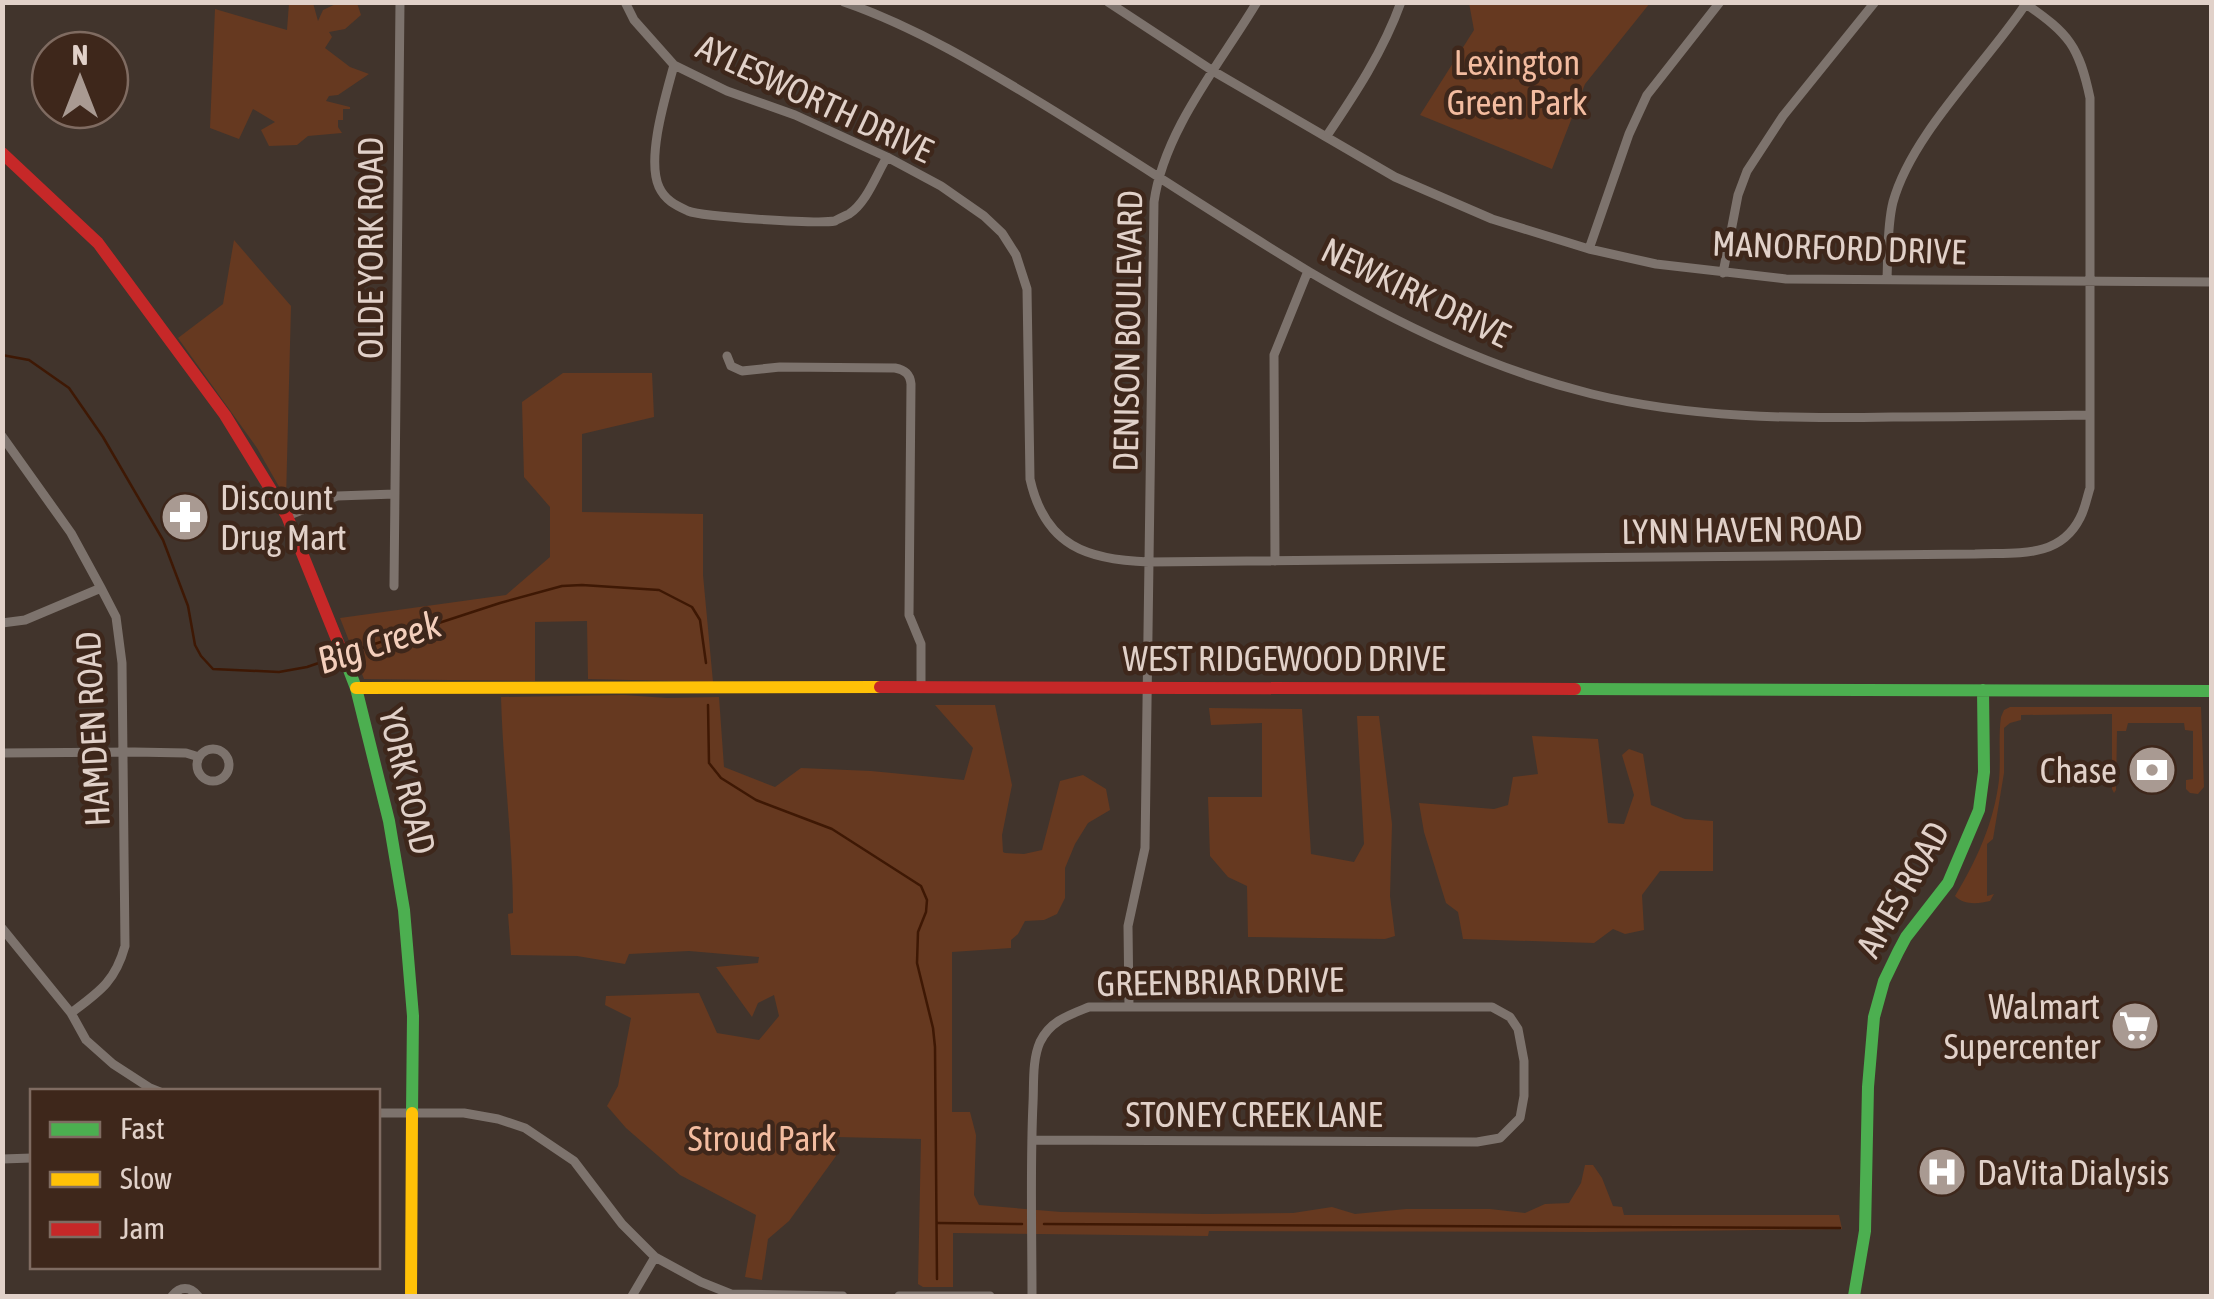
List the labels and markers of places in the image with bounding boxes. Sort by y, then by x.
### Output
place label: Discount Drug Mart [220,477,346,557]
pharmacy icon: Discount Drug Mart [159,491,211,543]
bank icon: Chase [2126,744,2178,796]
place label: Chase [2040,750,2117,790]
place label: Walmart Supercenter [1944,986,2101,1066]
supermarket icon: Walmart Supercenter [2109,1000,2161,1052]
hospital icon: DaVita Dialysis [1916,1146,1968,1198]
place label: DaVita Dialysis [1977,1152,2169,1192]

